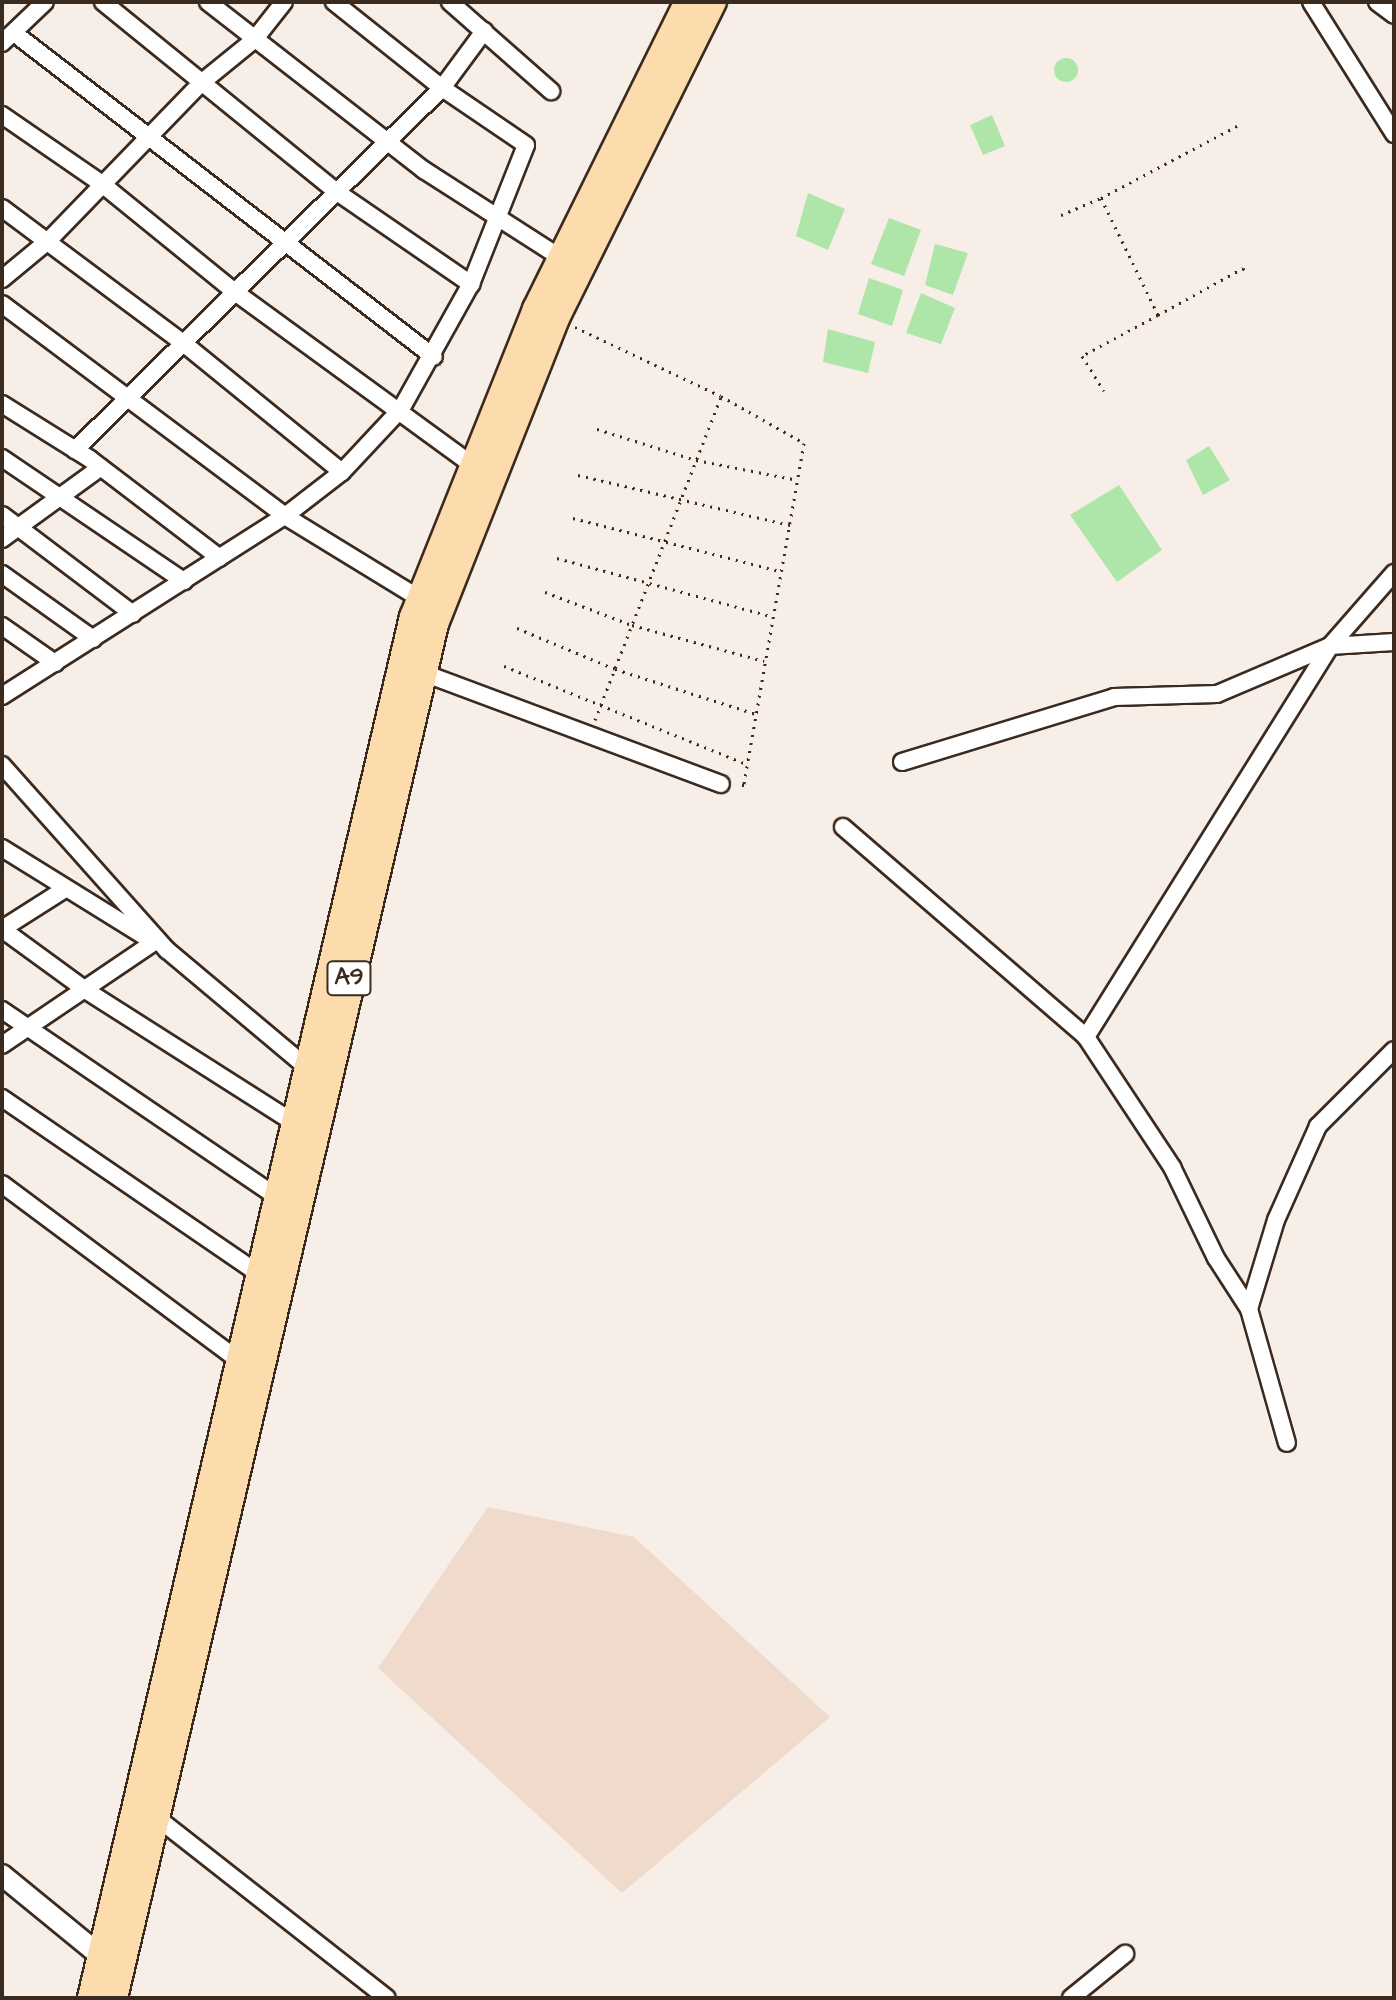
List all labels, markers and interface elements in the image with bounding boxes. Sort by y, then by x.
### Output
road number: A9 [325,958,373,998]

